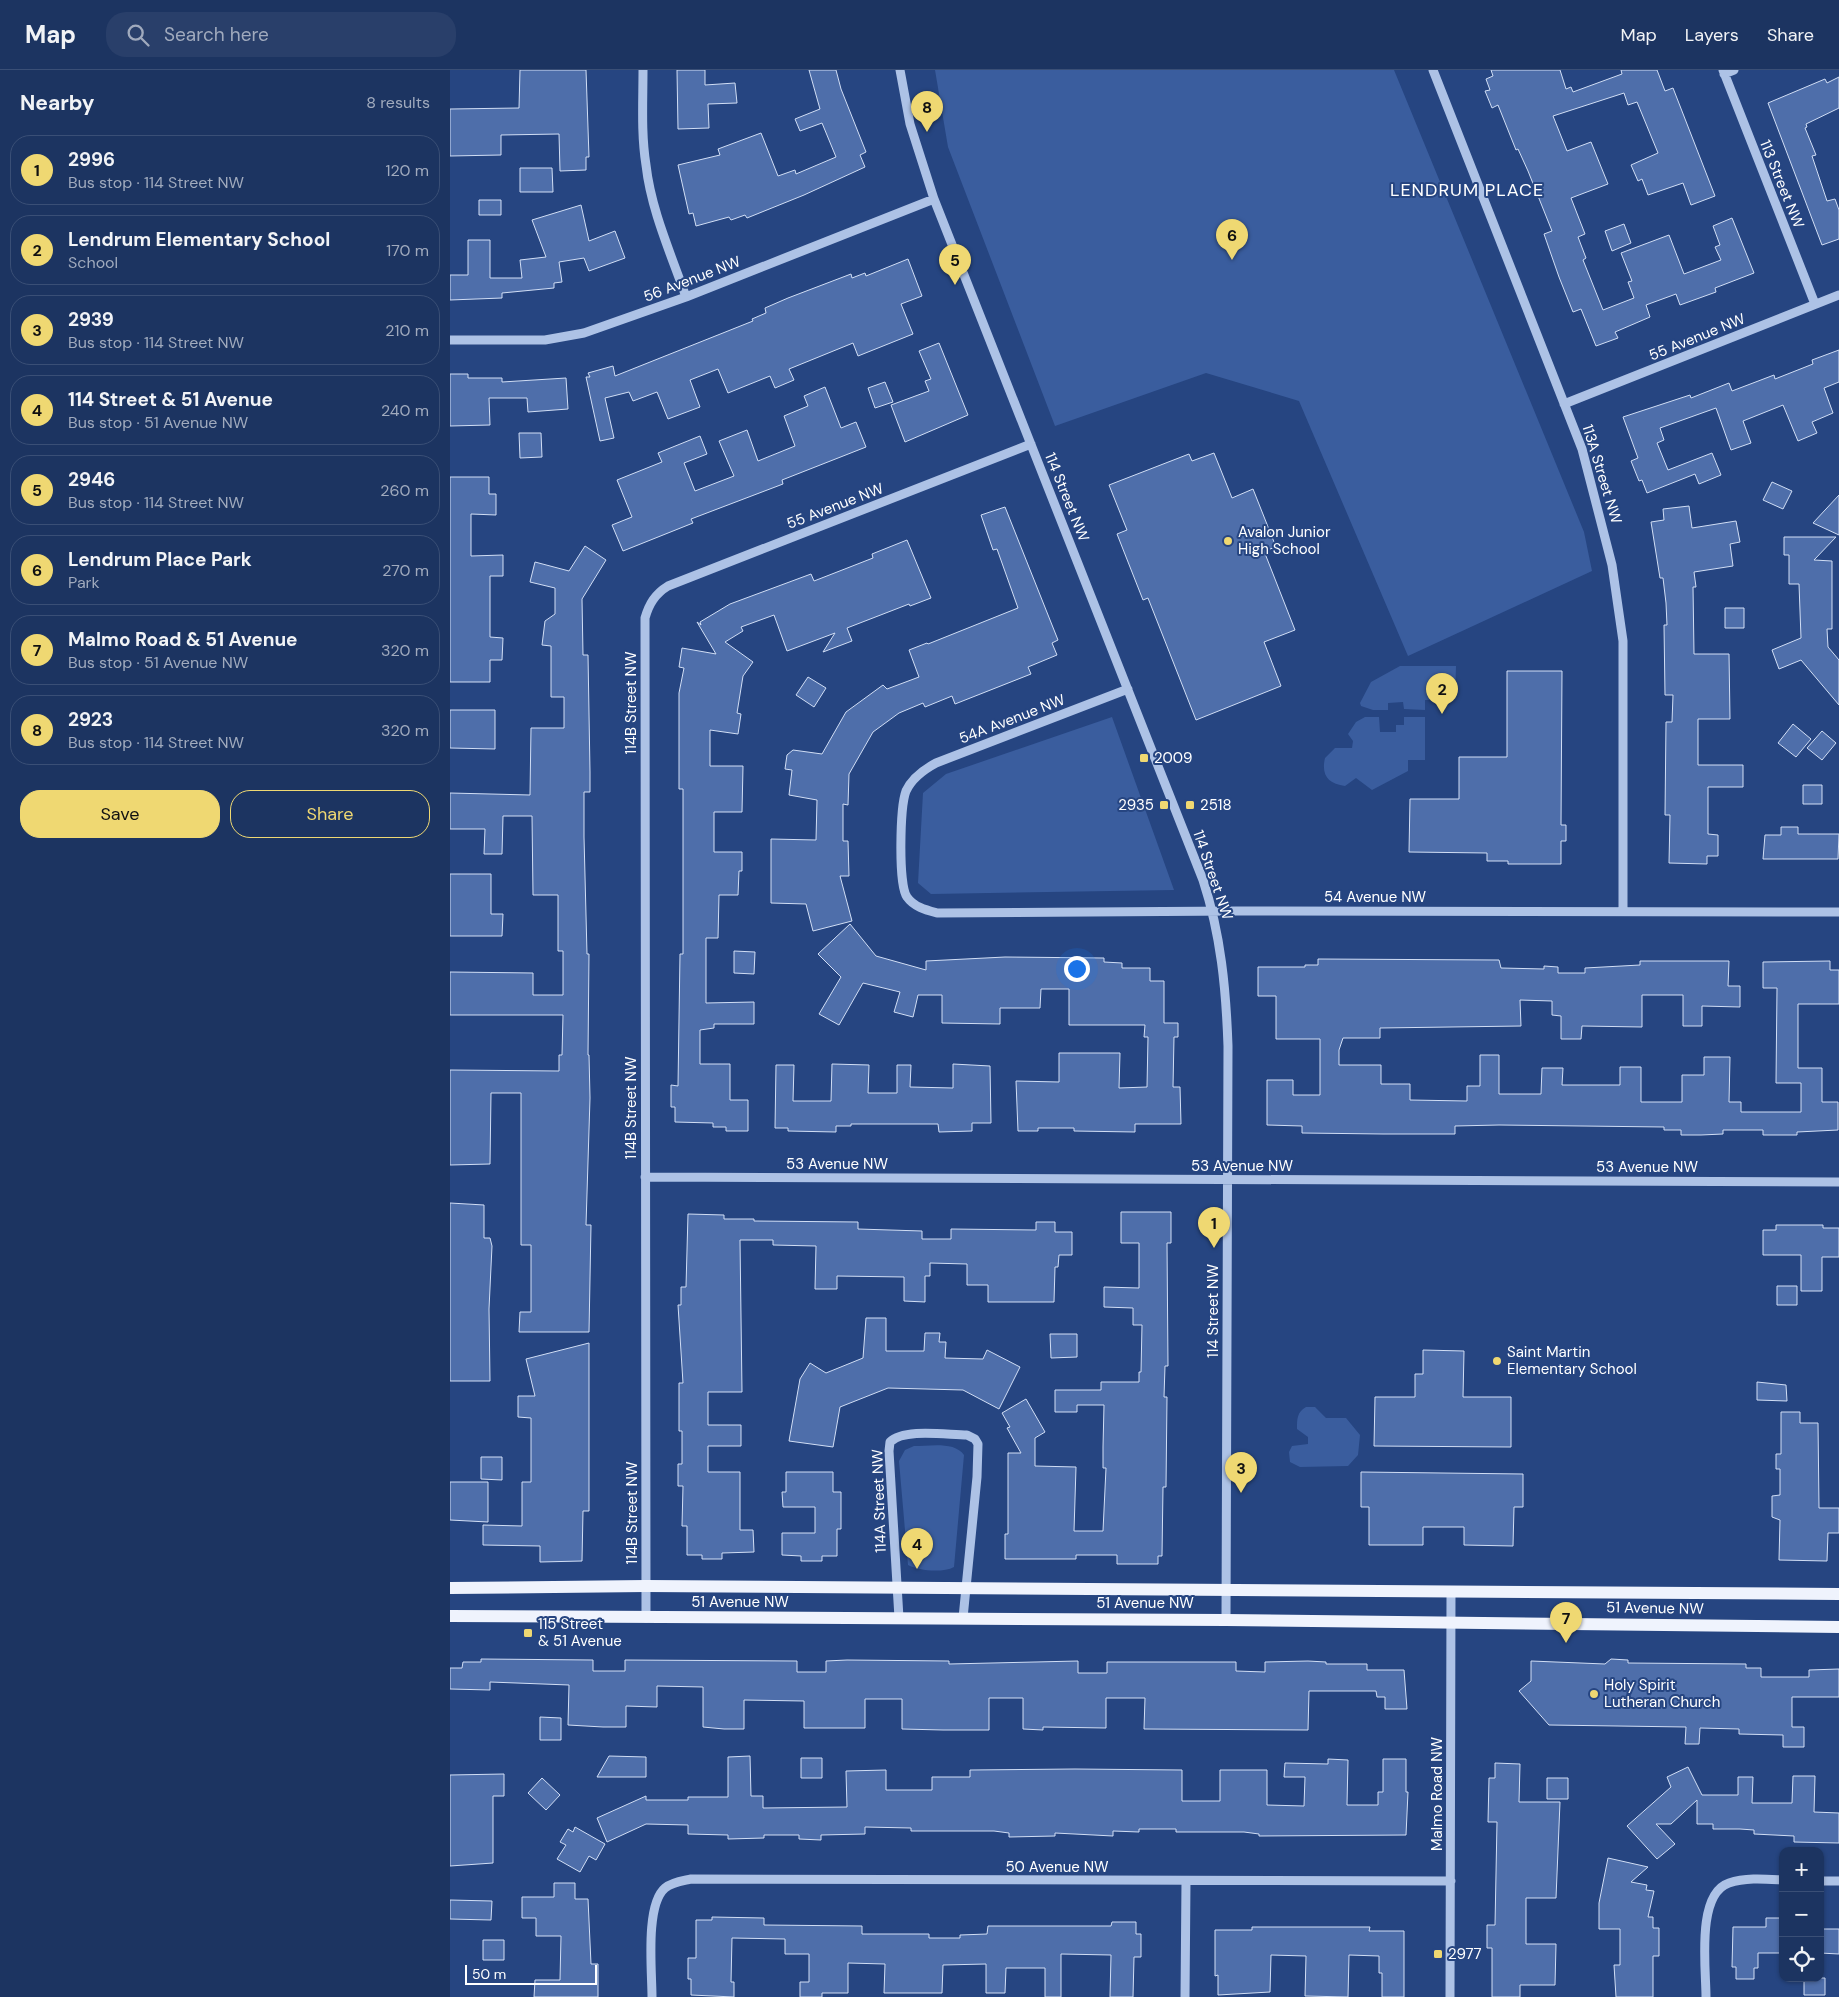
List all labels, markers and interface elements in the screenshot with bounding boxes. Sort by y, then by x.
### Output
search box [106,12,456,57]
text: Map [25,19,76,50]
icon: search [124,21,152,49]
text: Search here [164,22,269,47]
text: Map [1621,23,1657,47]
text: Layers [1685,23,1739,47]
text: Share [1767,23,1814,47]
text: Nearby [20,89,94,117]
pin: 8 [911,91,943,132]
text: 8 results [366,92,430,113]
street label: 113 Street NW [1755,137,1809,232]
text: 2996 [68,147,115,172]
text: 1 [34,160,40,181]
text: 120 m [385,160,429,181]
text: Bus stop · 114 Street NW [68,172,244,193]
district label: LENDRUM PLACE [1390,178,1544,202]
pin: 6 [1216,219,1248,260]
text: Lendrum Elementary School [68,227,330,252]
text: 2 [32,240,42,261]
text: 170 m [386,240,429,261]
pin: 5 [939,244,971,285]
street label: 56 Avenue NW [641,251,744,307]
text: School [68,252,118,273]
text: 2939 [68,307,114,332]
street label: 55 Avenue NW [1646,308,1749,365]
text: 3 [32,320,42,341]
text: 210 m [385,320,429,341]
text: Bus stop · 114 Street NW [68,332,244,353]
text: 114 Street & 51 Avenue [68,387,273,412]
text: 4 [32,400,42,421]
text: 240 m [381,400,429,421]
text: Bus stop · 51 Avenue NW [68,412,248,433]
street label: 113A Street NW [1577,422,1627,527]
street label: 114 Street NW [1040,450,1094,545]
text: 2946 [68,467,115,492]
street label: 55 Avenue NW [784,478,887,534]
text: 5 [32,480,42,501]
text: 260 m [380,480,429,501]
text: Bus stop · 114 Street NW [68,492,244,513]
place label: Avalon Junior High School [1238,522,1331,559]
marker: Avalon Junior High School [1222,535,1234,547]
text: Lendrum Place Park [68,547,252,572]
text: 6 [32,560,42,581]
text: 270 m [382,560,429,581]
text: Park [68,572,100,593]
text: Malmo Road & 51 Avenue [68,627,298,652]
text: 7 [33,640,41,661]
text: 320 m [381,640,429,661]
street label: 114B Street NW [621,651,641,754]
text: Bus stop · 51 Avenue NW [68,652,248,673]
pin: 2 [1426,673,1458,714]
street label: 54A Avenue NW [956,689,1068,748]
text: 2923 [68,707,113,732]
text: 8 [32,720,42,741]
text: 320 m [381,720,429,741]
text: Bus stop · 114 Street NW [68,732,244,753]
place label: 2009 [1154,748,1192,768]
marker: 2009 [1138,752,1150,764]
button: Save [20,790,220,838]
button: Share [230,790,430,838]
place label: 2935 [1118,795,1154,815]
place label: 2518 [1200,795,1232,815]
marker: 2935 [1158,799,1170,811]
marker: 2518 [1184,799,1196,811]
street label: 114 Street NW [1188,827,1238,923]
street label: 54 Avenue NW [1324,887,1427,907]
your location [1064,956,1090,982]
street label: 114B Street NW [621,1056,641,1159]
street label: 53 Avenue NW [786,1154,888,1174]
street label: 53 Avenue NW [1191,1156,1293,1176]
street label: 53 Avenue NW [1596,1157,1698,1177]
pin: 1 [1198,1207,1230,1248]
street label: 114 Street NW [1203,1264,1223,1358]
place label: Saint Martin Elementary School [1507,1342,1637,1379]
marker: Saint Martin Elementary School [1491,1355,1503,1367]
street label: 114A Street NW [867,1448,891,1553]
pin: 3 [1225,1452,1257,1493]
street label: 114B Street NW [622,1461,642,1564]
pin: 4 [901,1528,933,1569]
street label: 51 Avenue NW [691,1592,789,1612]
street label: 51 Avenue NW [1096,1593,1194,1613]
street label: 51 Avenue NW [1606,1597,1704,1619]
pin: 7 [1550,1602,1582,1643]
place label: 115 Street & 51 Avenue [538,1614,622,1651]
marker: 115 Street & 51 Avenue [522,1627,534,1639]
place label: Holy Spirit Lutheran Church [1604,1675,1720,1712]
marker: Holy Spirit Lutheran Church [1588,1688,1600,1700]
street label: Malmo Road NW [1427,1736,1447,1851]
map controls [1779,1847,1824,1982]
button: + [1779,1847,1824,1892]
street label: 50 Avenue NW [1005,1857,1109,1877]
button: − [1779,1892,1824,1937]
button: locate [1779,1937,1824,1982]
place label: 2977 [1448,1944,1482,1964]
marker: 2977 [1432,1948,1444,1960]
scale bar [465,1962,598,1985]
text: 50 m [472,1965,506,1983]

